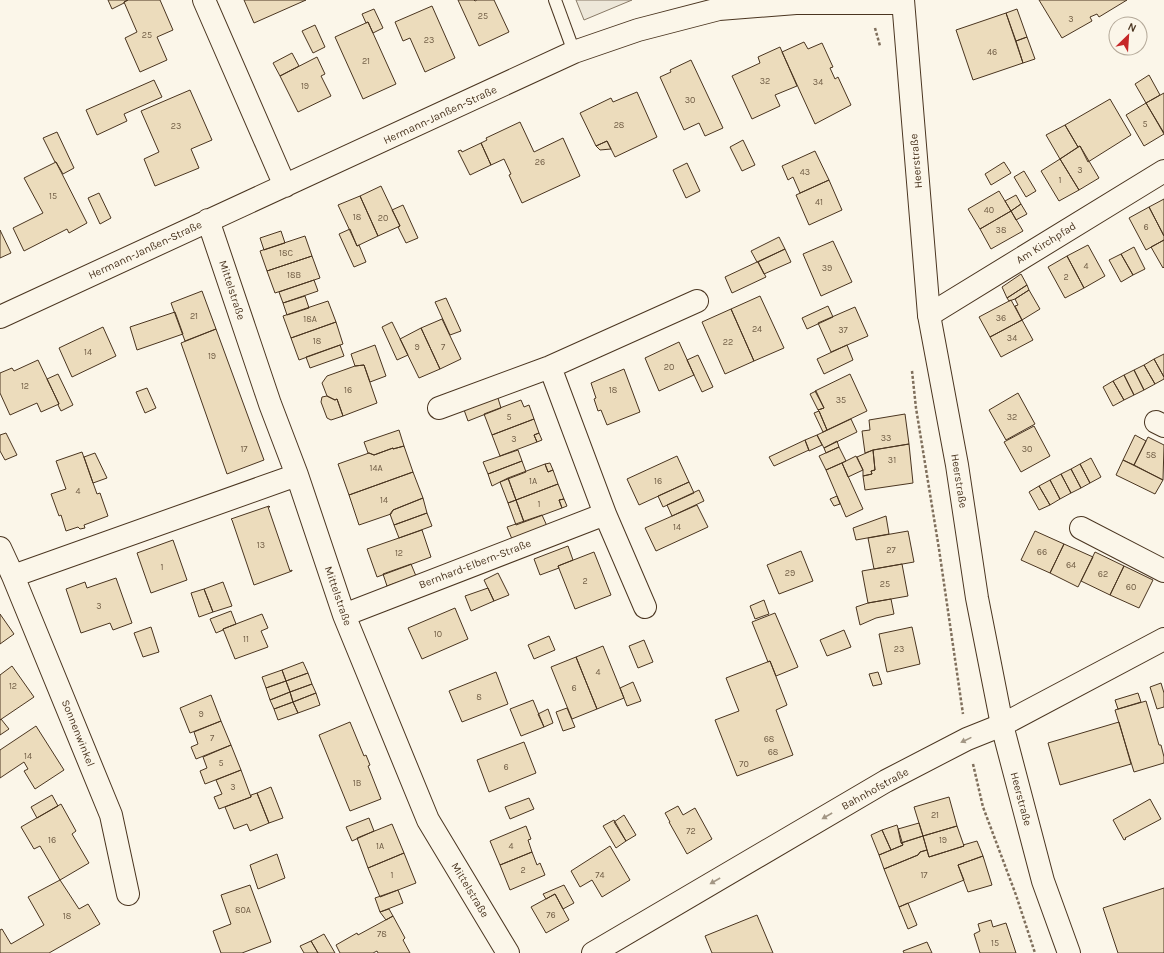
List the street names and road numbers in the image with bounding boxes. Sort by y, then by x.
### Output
street label: Hermann-Janßen-Straße [381,83,499,147]
street label: Heerstraße [907,133,925,189]
street label: Hermann-Janßen-Straße [86,218,204,282]
street label: Am Kirchpfad [1014,219,1078,267]
street label: Mittelstraße [216,259,248,322]
street label: Heerstraße [948,453,970,510]
street label: Bernhard-Elbern-Straße [417,536,533,591]
street label: Mittelstraße [322,565,354,628]
street label: Sonnenwinkel [59,698,97,768]
street label: Bahnhofstraße [839,765,911,813]
street label: Heerstraße [1008,771,1034,828]
street label: Mittelstraße [448,860,492,920]

